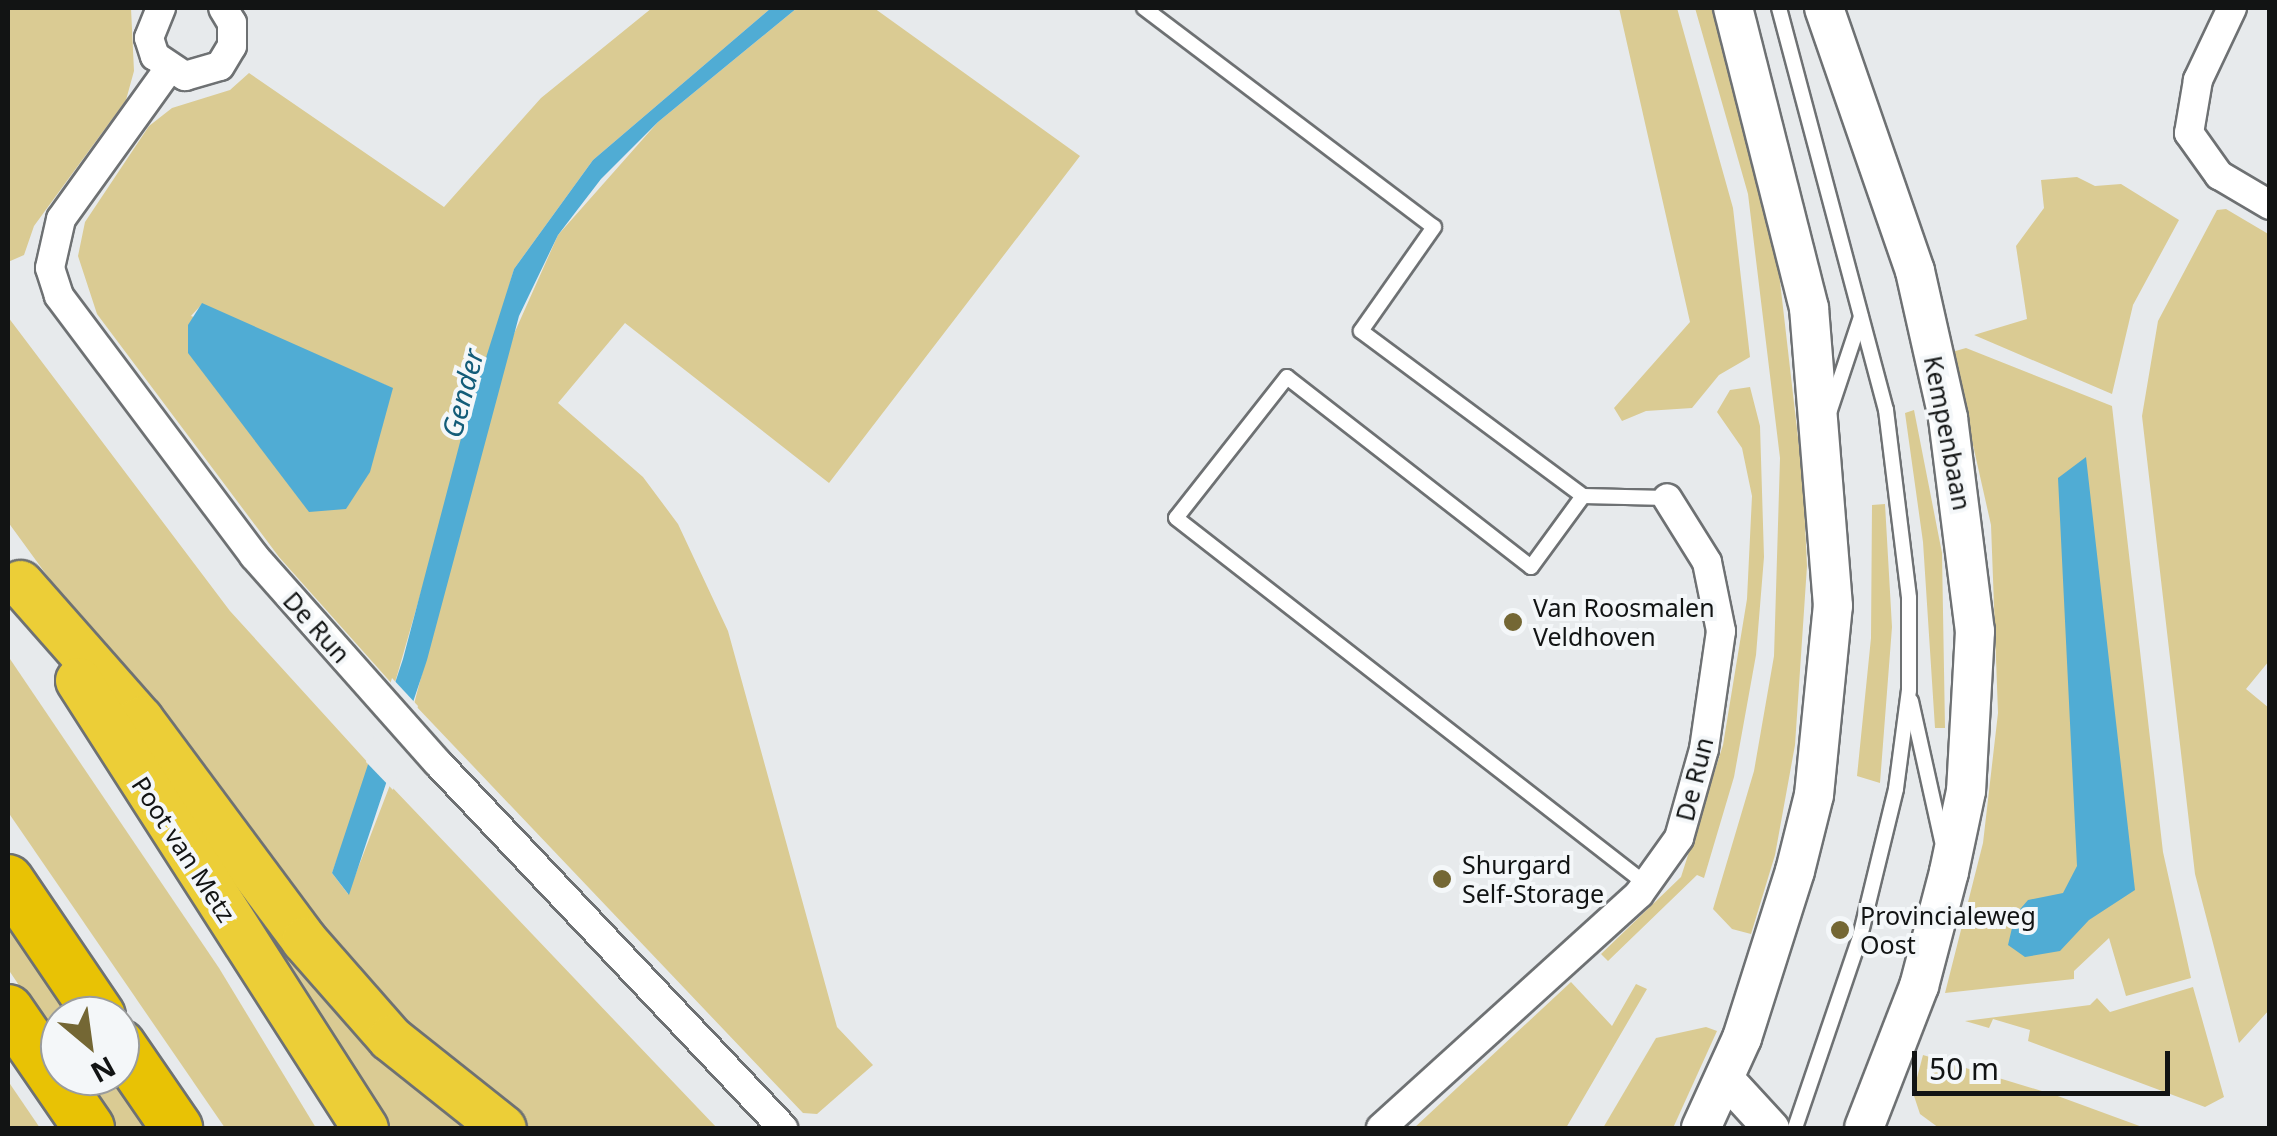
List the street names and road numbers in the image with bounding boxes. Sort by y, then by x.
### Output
street label: Kempenbaan [1918,353,1978,513]
street label: De Run [277,585,357,669]
street label: De Run [1669,734,1719,824]
street label: Poot van Metz [126,771,242,927]

